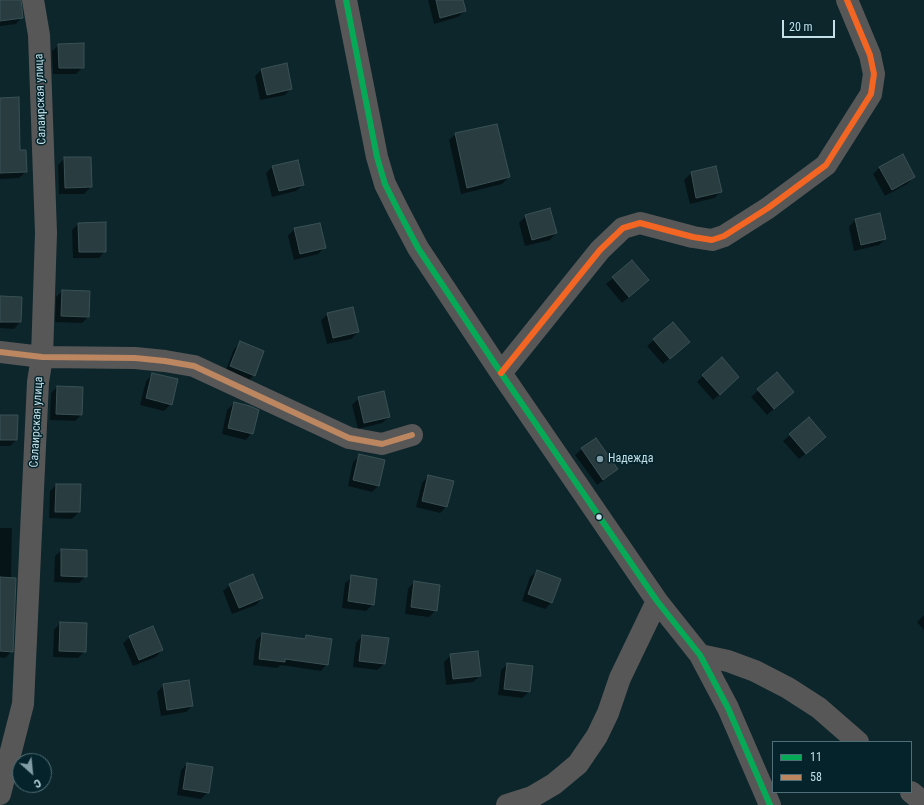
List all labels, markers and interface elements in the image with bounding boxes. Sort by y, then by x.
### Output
scale bar [784,12,837,38]
text: 20 m [789,20,813,34]
street label: Салаирская улица [32,53,50,145]
street label: Салаирская улица [27,376,47,468]
place label: Надежда [608,452,653,466]
marker: Надежда [595,454,605,464]
unlabelled marker [594,512,604,522]
legend [772,741,912,793]
text: 11 [810,750,822,764]
north arrow [12,753,52,793]
text: 58 [810,770,822,784]
text: С [31,776,43,790]

